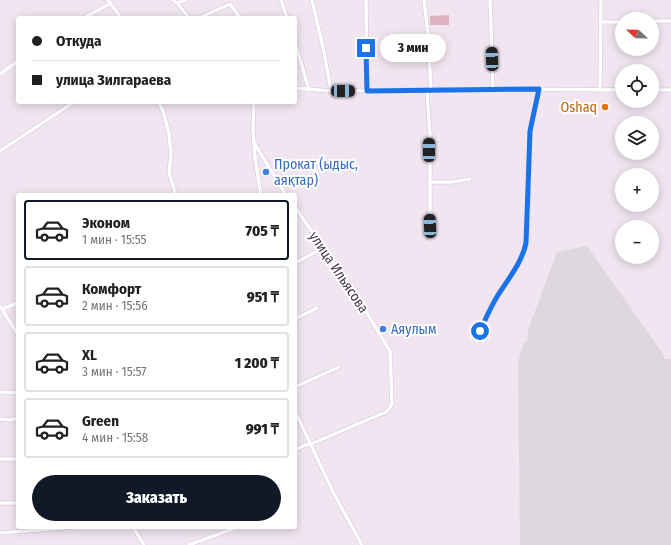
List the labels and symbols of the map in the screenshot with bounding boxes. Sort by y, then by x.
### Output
north arrow [615,12,659,56]
callout: 3 мин [380,34,446,62]
route end [357,39,375,57]
car [486,47,498,71]
car [331,85,355,97]
place label: Oshaq [560,99,597,116]
marker: Oshaq [600,102,610,112]
car [423,138,435,162]
place label: Прокат (ыдыс, аяқтар) [274,156,358,189]
marker: Прокат (ыдыс, аяқтар) [261,167,271,177]
car [424,214,436,238]
street label: улица Ильясова [305,228,372,316]
place label: Аяулым [391,321,436,338]
route start [471,322,489,340]
marker: Аяулым [378,324,388,334]

